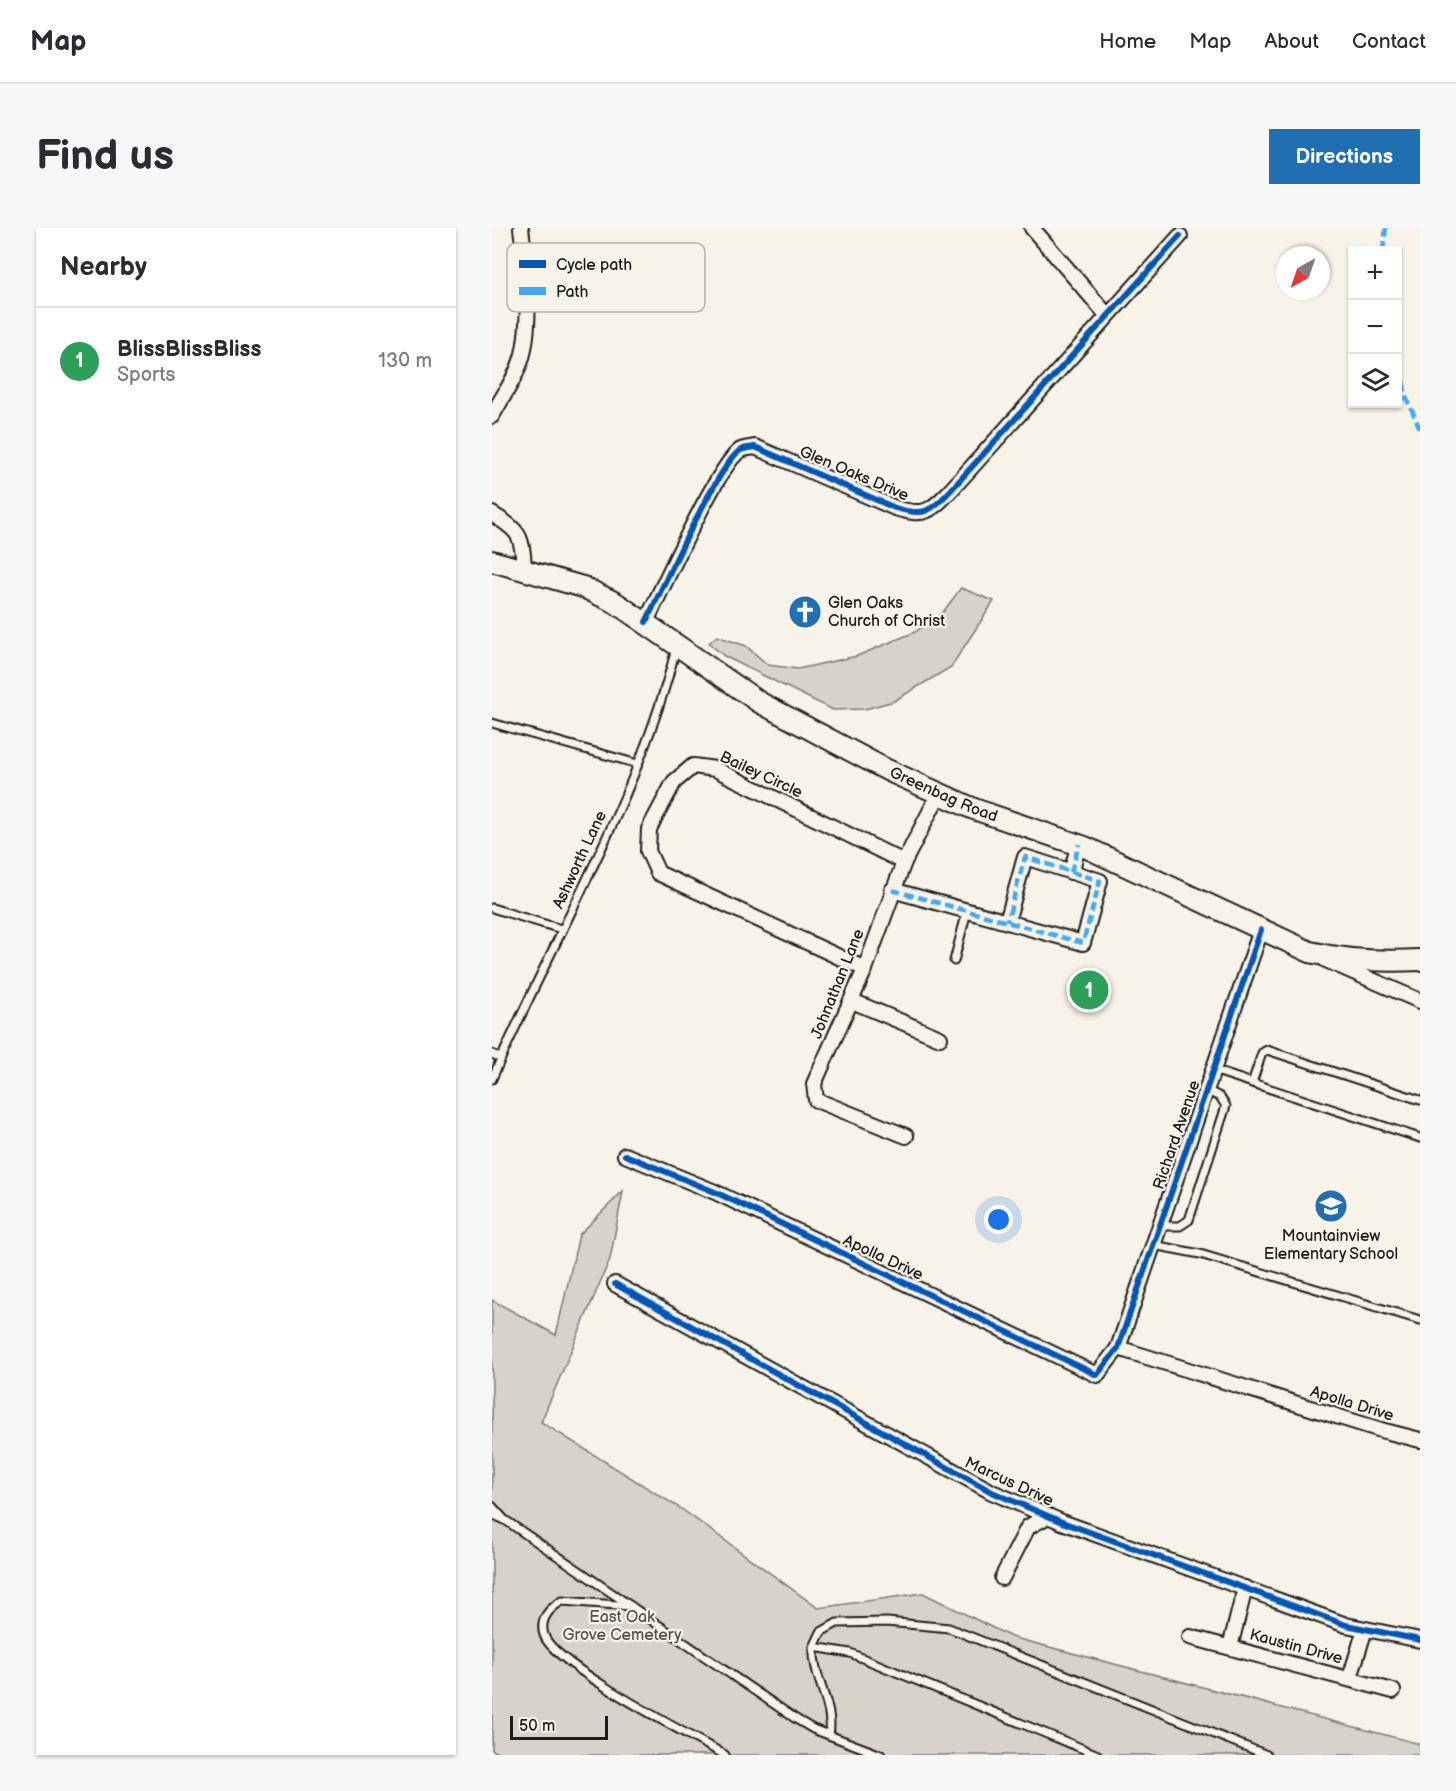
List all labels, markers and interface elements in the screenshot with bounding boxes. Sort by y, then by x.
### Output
text: Map [30,25,86,58]
text: Home [1099,29,1156,54]
text: Map [1189,29,1231,54]
text: About [1264,29,1319,54]
text: Contact [1352,29,1426,54]
button: Directions [1269,129,1420,184]
text: Find us [36,131,174,182]
legend [507,243,705,312]
north arrow [1276,246,1330,300]
map controls [1348,246,1402,408]
button: + [1348,246,1402,300]
text: Nearby [60,252,147,283]
text: Cycle path [556,256,632,275]
text: Path [556,283,588,302]
button: − [1348,300,1402,354]
text: BlissBlissBliss [117,336,261,363]
text: 1 [75,349,84,373]
text: 130 m [378,349,432,373]
button: layers [1348,354,1402,408]
text: Sports [117,363,175,387]
street label: Glen Oaks Drive [796,442,912,506]
church icon: Glen Oaks Church of Christ [787,594,823,630]
place label: Glen Oaks Church of Christ [828,594,945,631]
street label: Bailey Circle [717,748,806,803]
street label: Greenbag Road [887,763,1000,826]
street label: Ashworth Lane [549,808,611,912]
street label: Johnathan Lane [807,926,869,1042]
pin: 1 [1070,968,1108,1012]
street label: Richard Avenue [1149,1077,1205,1192]
school or university icon: Mountainview Elementary School [1313,1188,1349,1224]
your location [984,1205,1013,1234]
place label: Mountainview Elementary School [1264,1227,1398,1264]
street label: Apolla Drive [840,1231,927,1285]
street label: Apolla Drive [1308,1382,1396,1426]
street label: Marcus Drive [962,1453,1057,1511]
park label: East Oak Grove Cemetery [562,1608,682,1645]
street label: Kaustin Drive [1247,1625,1345,1669]
scale bar [510,1713,608,1740]
text: 50 m [519,1717,555,1736]

